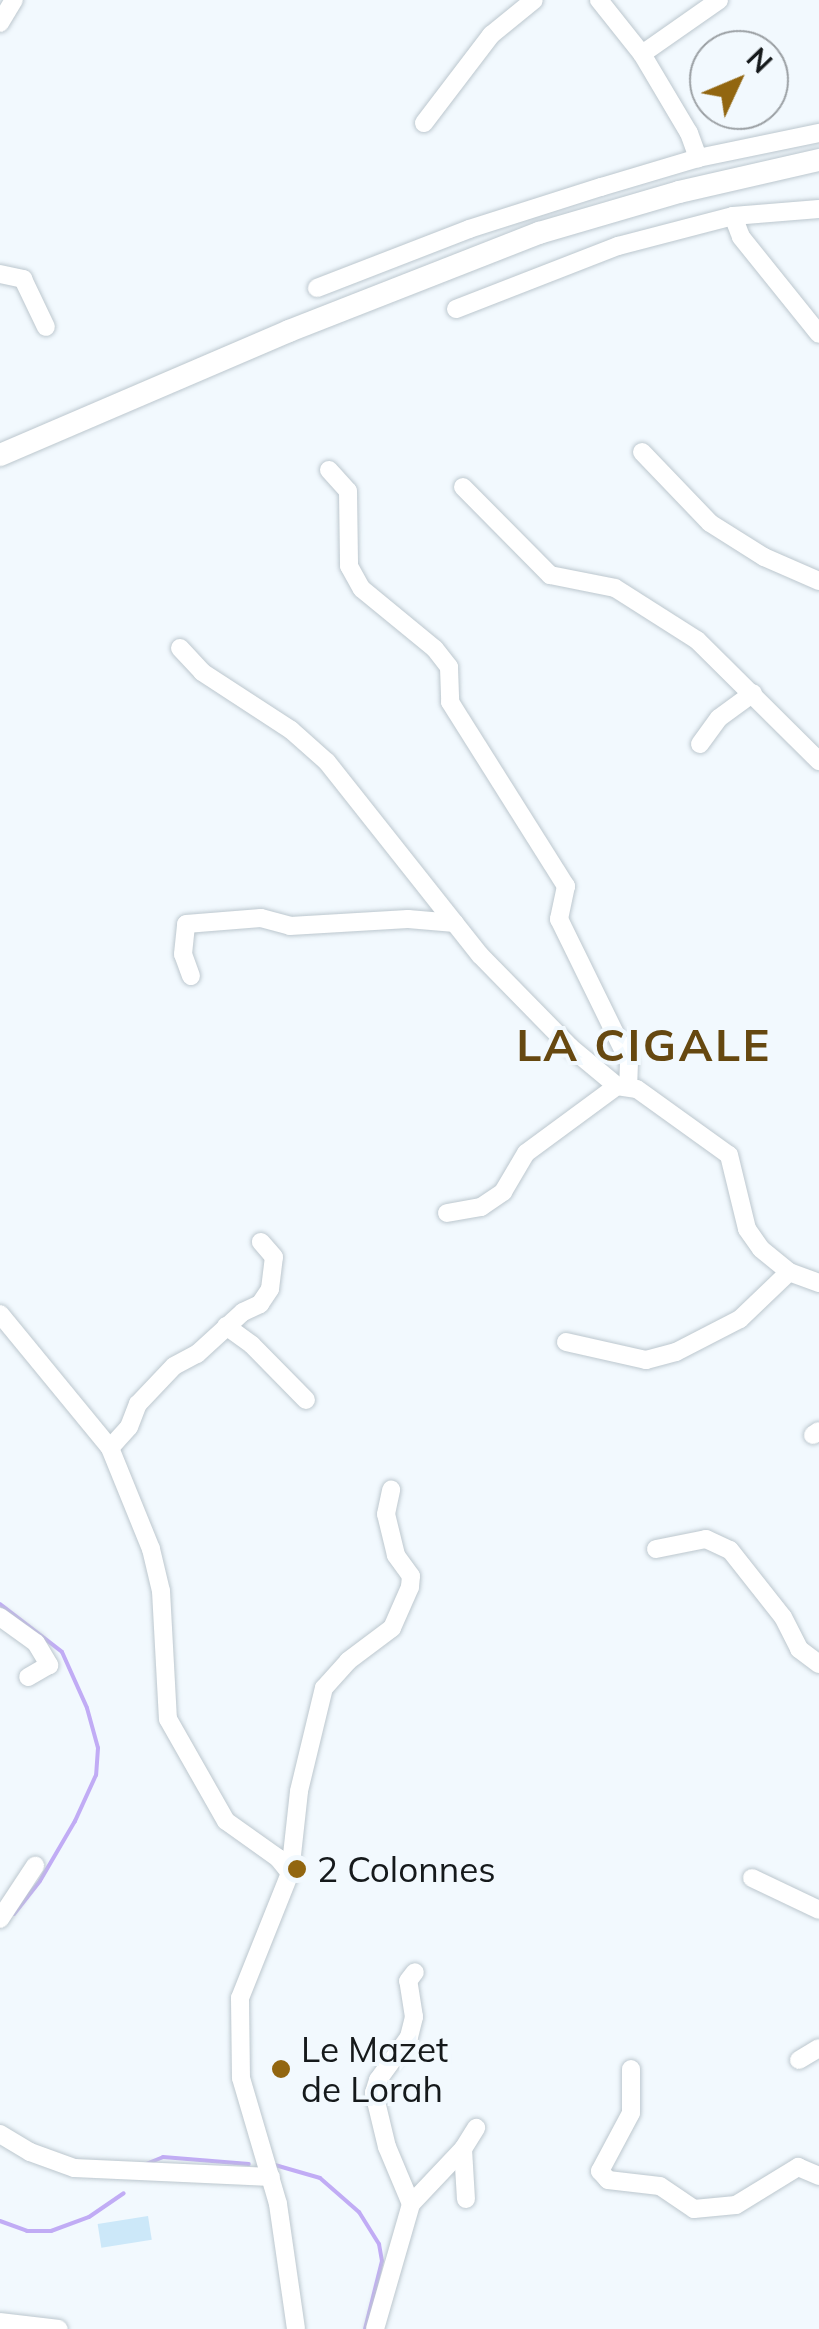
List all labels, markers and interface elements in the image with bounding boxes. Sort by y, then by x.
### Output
north arrow [689,30,789,130]
text: N [740,40,779,80]
district label: LA CIGALE [516,1018,772,1072]
place label: 2 Colonnes [317,1848,496,1890]
marker: 2 Colonnes [286,1858,308,1880]
place label: Le Mazet de Lorah [301,2028,448,2110]
marker: Le Mazet de Lorah [270,2058,292,2080]

